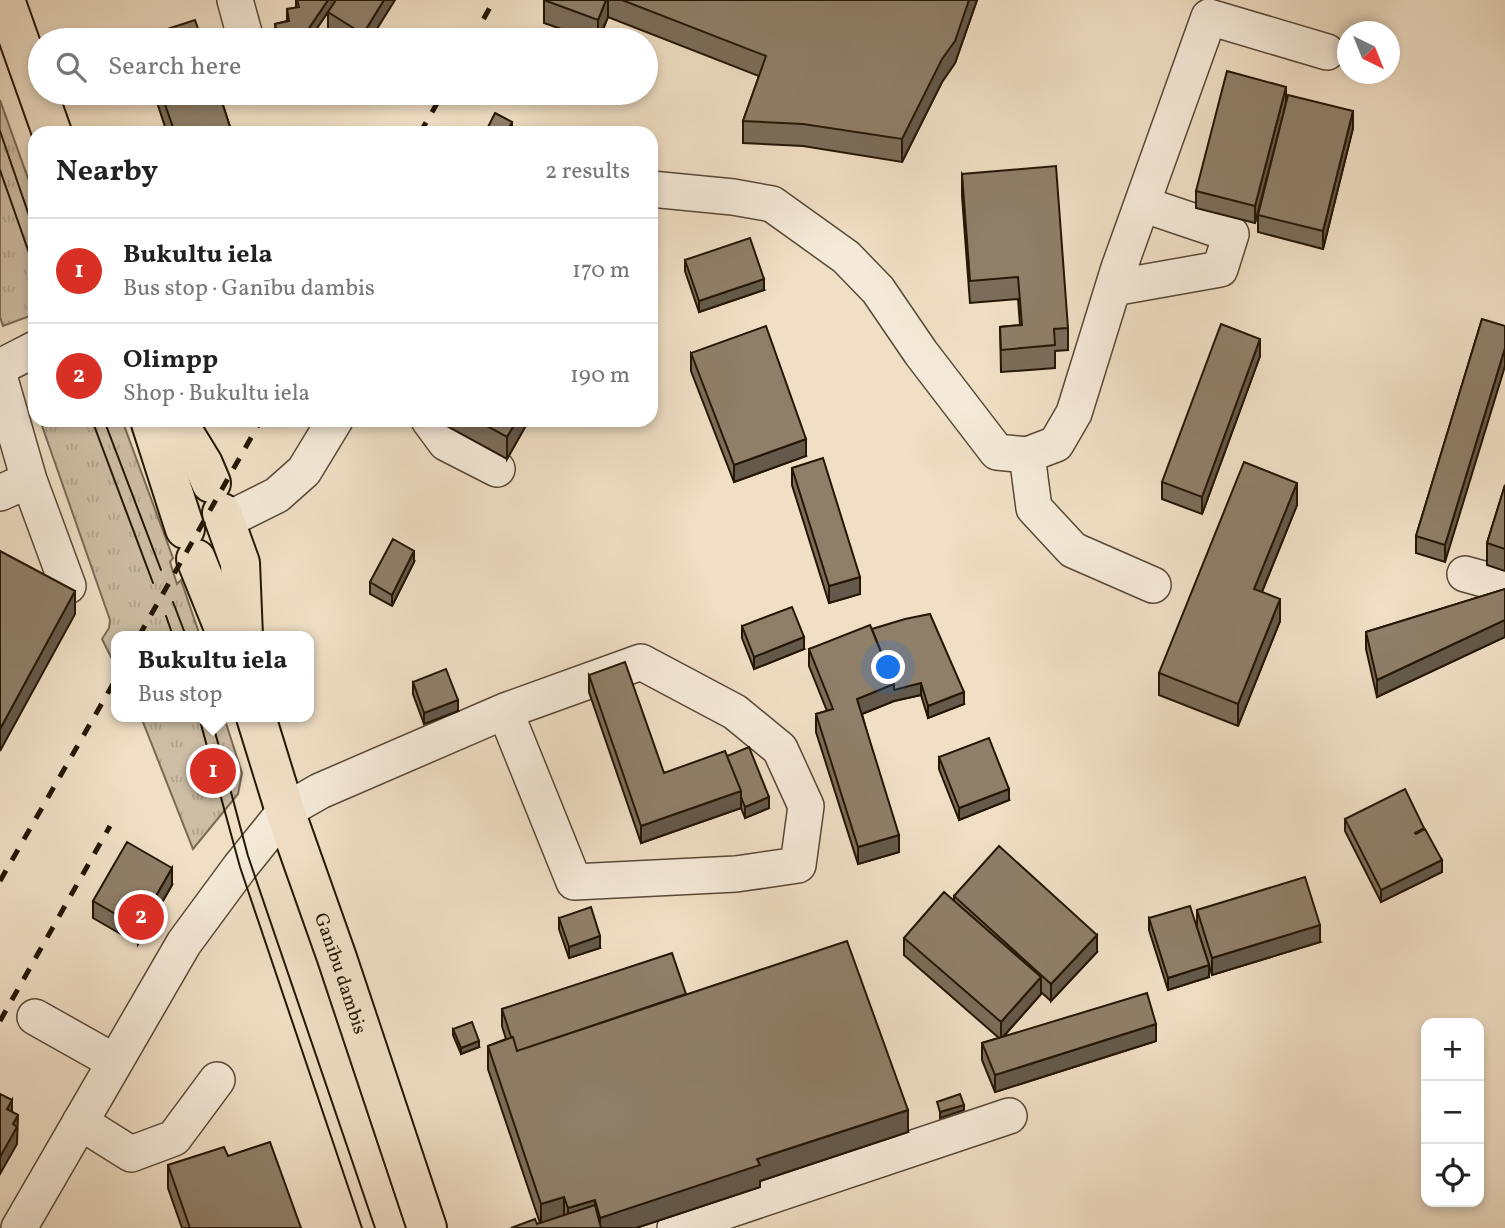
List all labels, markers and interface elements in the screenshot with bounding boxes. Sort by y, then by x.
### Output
north arrow [1337,21,1400,84]
search box [28,28,658,105]
icon: search [52,48,90,86]
text: Search here [108,49,241,85]
text: Nearby [56,151,158,193]
text: 2 results [545,156,630,188]
text: Bukultu iela [123,237,273,273]
text: 1 [74,255,84,287]
text: 170 m [572,255,630,287]
text: Bus stop · Ganību dambis [123,273,375,305]
text: Olimpp [123,342,218,378]
text: 2 [73,360,85,392]
text: 190 m [570,360,630,392]
text: Shop · Bukultu iela [123,378,310,410]
popup [111,631,314,722]
text: Bukultu iela [138,643,287,679]
your location [871,650,905,684]
text: Bus stop [138,679,223,711]
pin: 1 [190,745,236,797]
pin: 2 [118,891,164,943]
street label: Ganību dambis [307,909,372,1038]
map controls [1421,1018,1484,1207]
button: + [1421,1018,1484,1081]
button: − [1421,1081,1484,1144]
button: locate [1421,1144,1484,1207]

